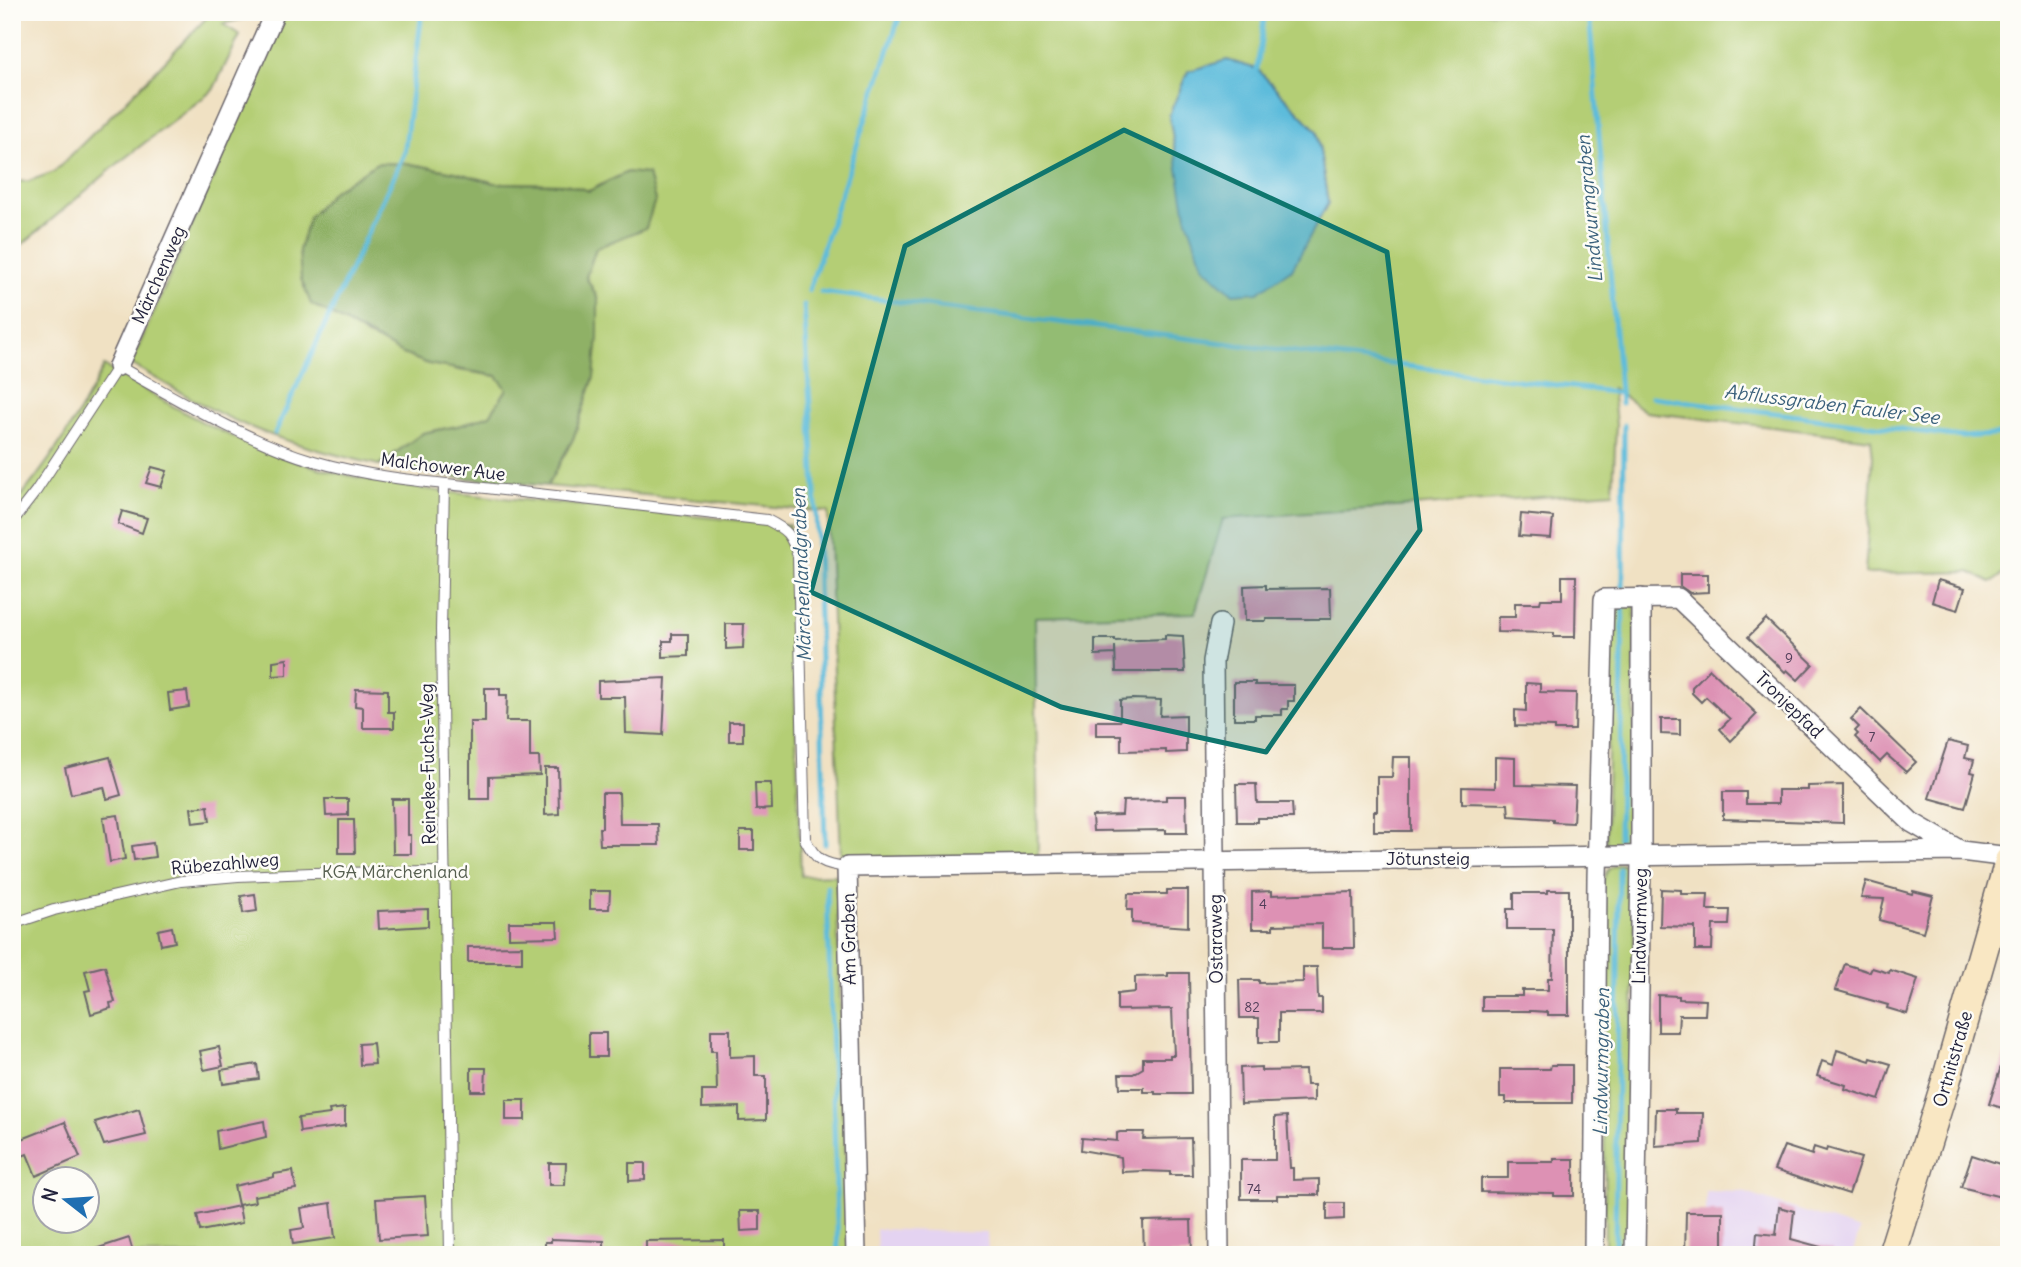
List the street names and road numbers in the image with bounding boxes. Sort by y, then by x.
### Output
street label: Märchenweg [127,222,190,328]
street label: Malchower Aue [379,447,507,486]
street label: Tronjepfad [1750,666,1829,743]
street label: Reineke-Fuchs-Weg [415,683,440,845]
street label: Rübezahlweg [170,847,280,880]
street label: Jötunsteig [1386,847,1470,870]
street label: Lindwurmweg [1627,868,1652,984]
street label: Am Graben [836,893,861,985]
street label: Ostaraweg [1203,894,1228,984]
street label: Ortnitstraße [1928,1008,1977,1110]

